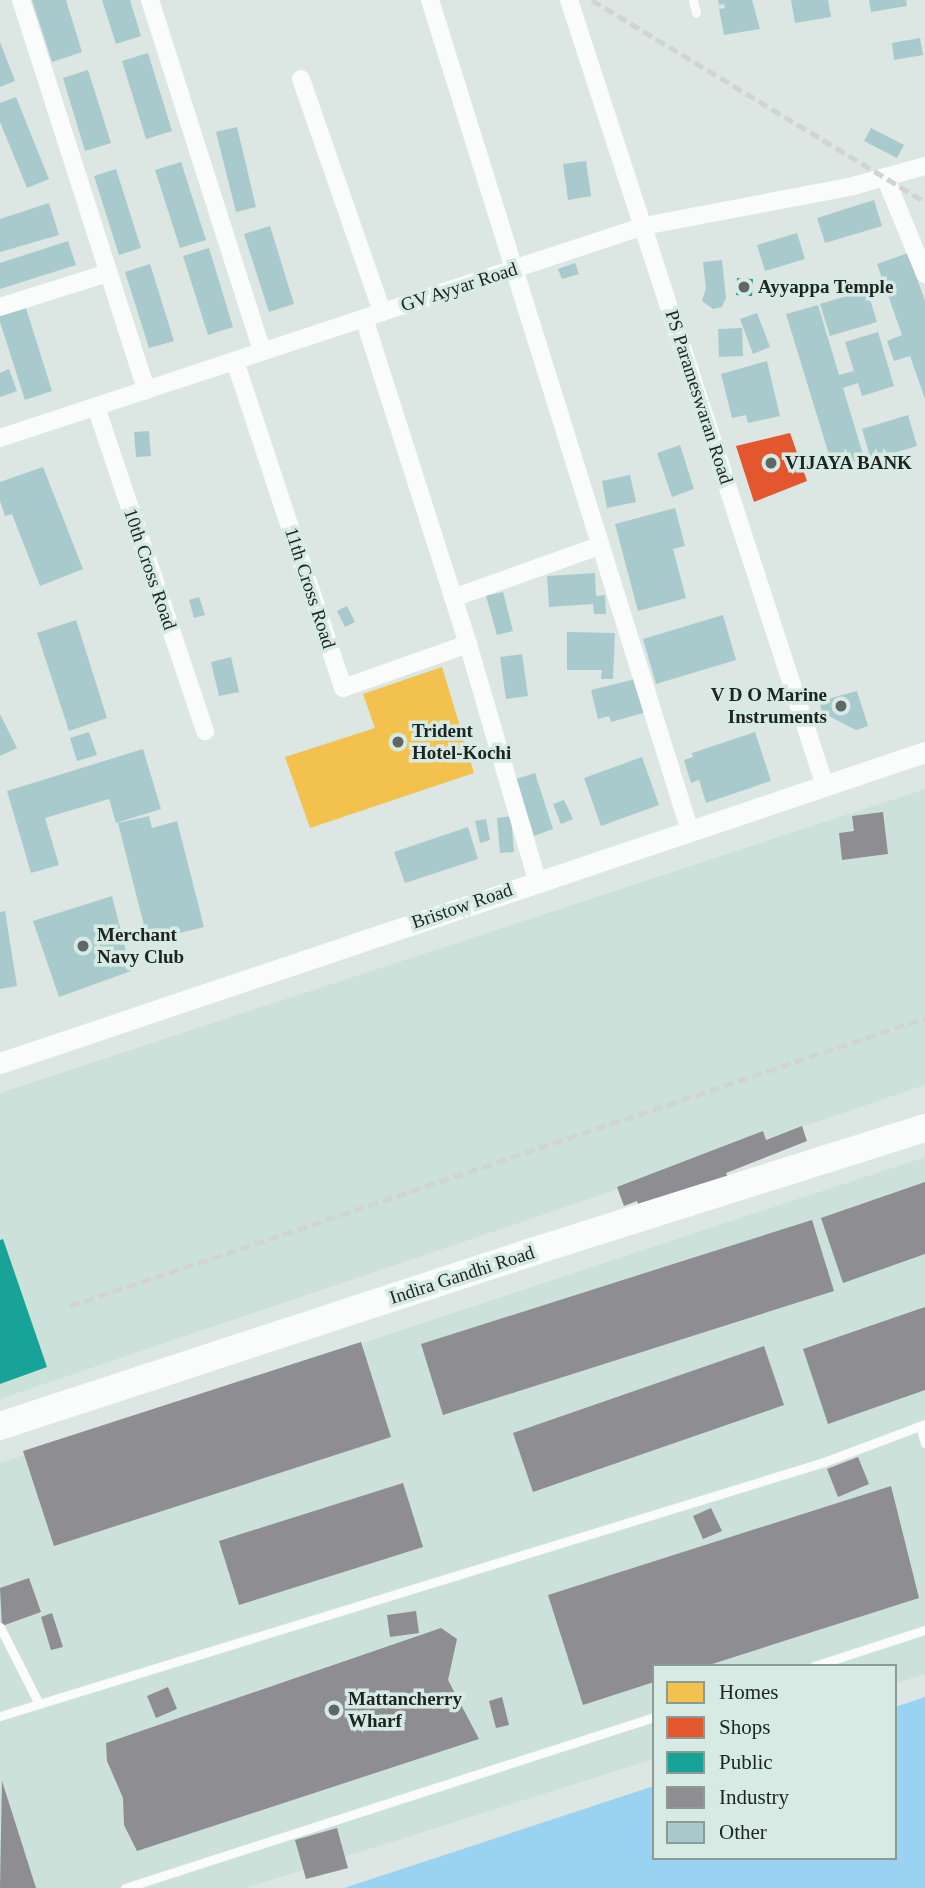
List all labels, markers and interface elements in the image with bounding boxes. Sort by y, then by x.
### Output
street label: GV Ayyar Road [397,257,521,317]
place label: Ayyappa Temple [758,276,894,298]
marker: Ayyappa Temple [736,279,752,295]
street label: PS Parameswaran Road [660,307,738,487]
place label: VIJAYA BANK [785,452,913,474]
marker: VIJAYA BANK [763,455,779,471]
street label: 10th Cross Road [119,505,181,633]
street label: 11th Cross Road [280,525,340,651]
place label: V D O Marine Instruments [710,684,827,728]
marker: V D O Marine Instruments [833,698,849,714]
place label: Trident Hotel-Kochi [412,720,511,764]
marker: Trident Hotel-Kochi [390,734,406,750]
street label: Bristow Road [409,878,515,934]
place label: Merchant Navy Club [97,924,184,968]
marker: Merchant Navy Club [75,938,91,954]
street label: Indira Gandhi Road [387,1241,537,1309]
legend [652,1664,897,1860]
text: Homes [719,1680,779,1704]
place label: Mattancherry Wharf [348,1688,462,1732]
marker: Mattancherry Wharf [326,1702,342,1718]
text: Shops [719,1715,770,1739]
text: Public [719,1750,773,1774]
text: Industry [719,1785,789,1809]
text: Other [719,1820,767,1844]

